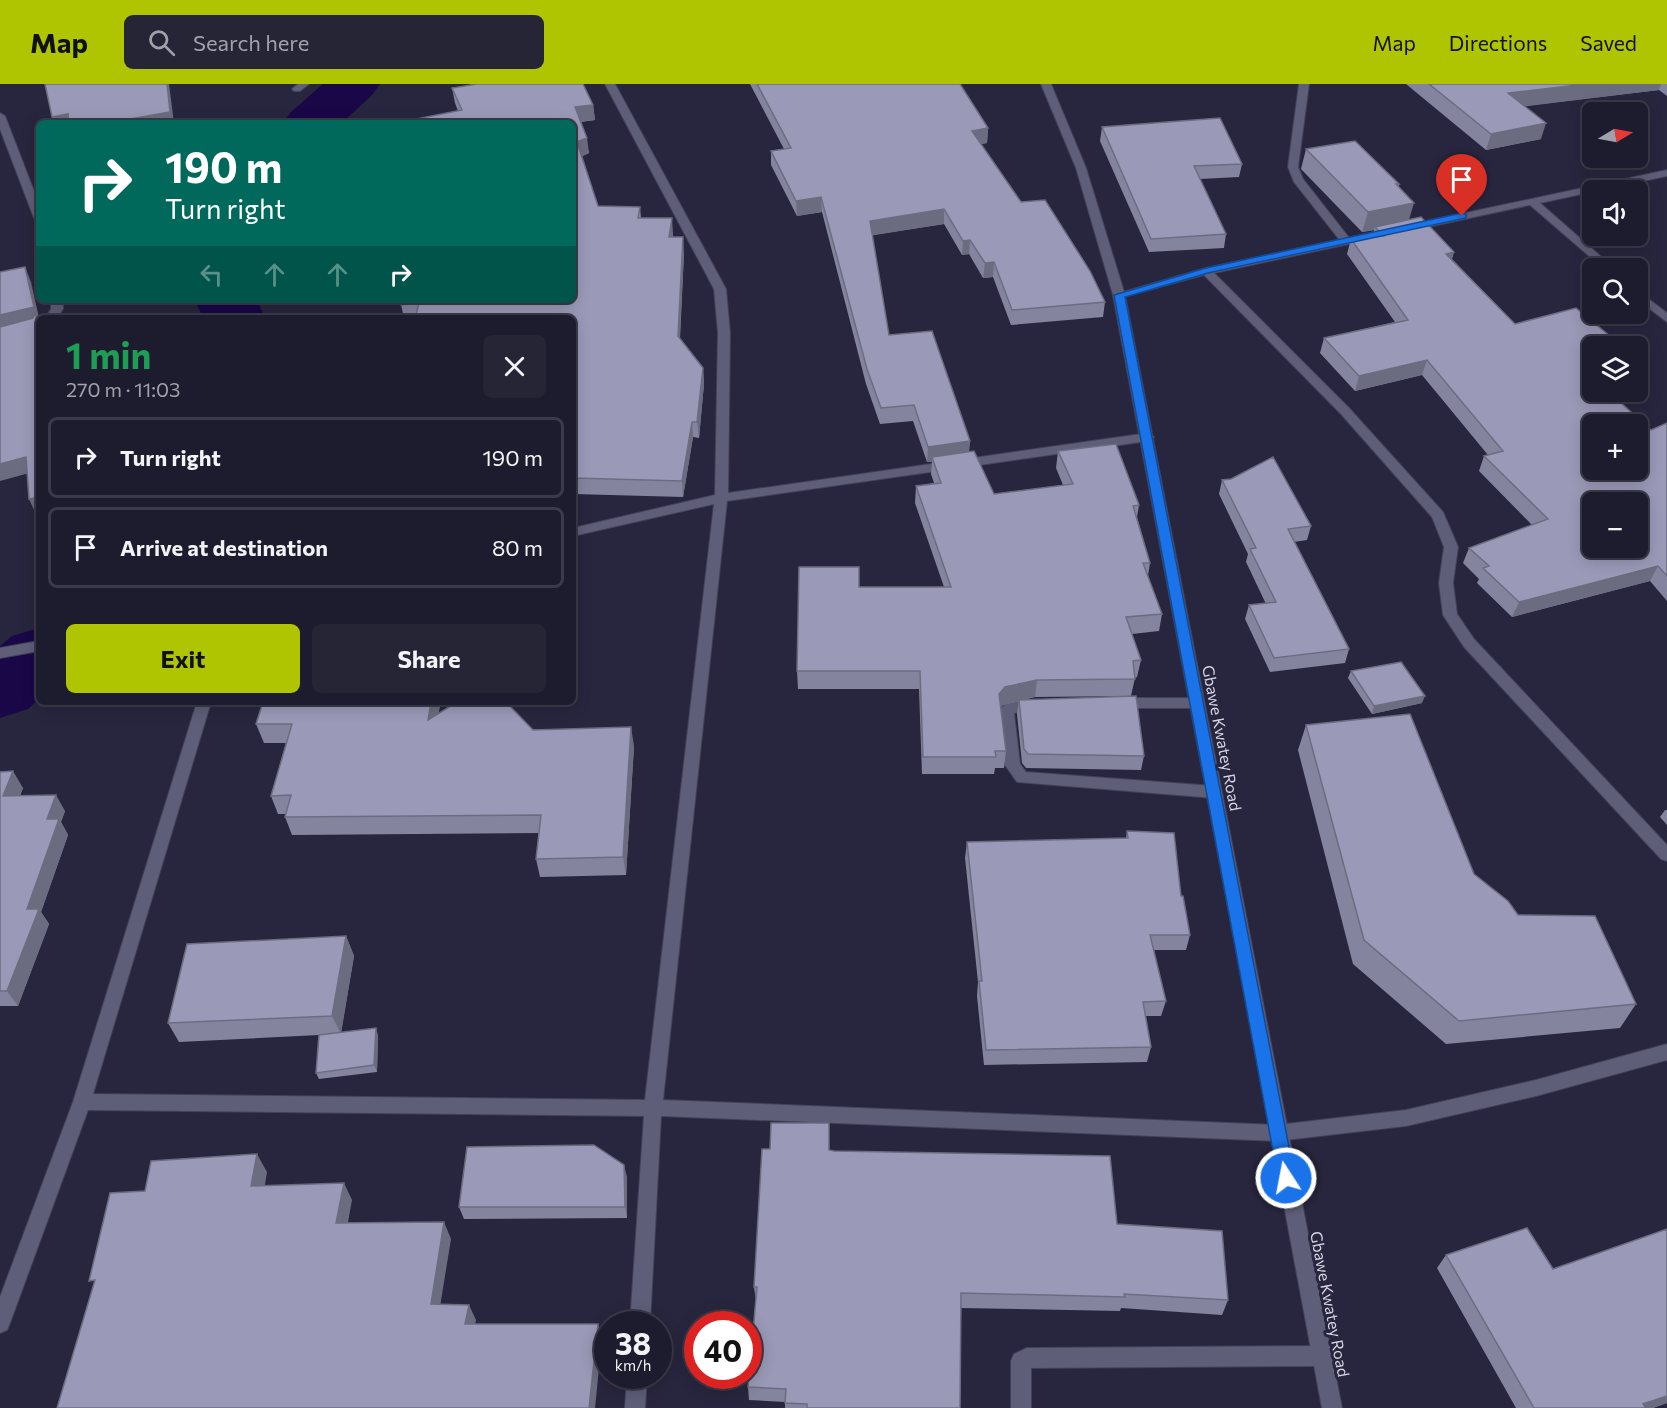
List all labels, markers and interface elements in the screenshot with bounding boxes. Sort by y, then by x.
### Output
search box [124,15,544,69]
text: Map [30,25,88,59]
icon: search [145,26,178,59]
text: Search here [193,29,309,56]
text: Map [1373,30,1416,55]
text: Directions [1449,30,1547,55]
text: Saved [1580,30,1637,55]
north arrow [1582,102,1648,168]
map controls [1582,102,1648,558]
text: 190 m [165,140,283,192]
icon: right [66,144,144,222]
pin [1436,154,1487,216]
icon: arrive [1445,163,1478,196]
button: sound [1582,180,1648,246]
text: Turn right [165,192,285,225]
icon: left [195,258,228,291]
icon: ahead [258,258,291,291]
icon: ahead [321,258,354,291]
icon: right [384,258,417,291]
button: search [1582,258,1648,324]
text: 1 min [66,332,151,376]
button: close [483,335,546,398]
button: layers [1582,336,1648,402]
text: 270 m · 11:03 [66,377,180,401]
button: + [1582,414,1648,480]
icon: right [69,441,102,474]
text: Turn right [120,444,221,471]
text: 190 m [482,444,543,471]
button: − [1582,492,1648,558]
icon: arrive [69,531,102,564]
text: Arrive at destination [120,534,328,561]
text: 80 m [492,534,543,561]
button: Exit [66,624,300,693]
button: Share [312,624,546,693]
street label: Gbawe Kwatey Road [1199,663,1246,812]
position arrow [1254,1146,1318,1210]
street label: Gbawe Kwatey Road [1307,1229,1354,1378]
speed limit sign: 40 [684,1311,762,1389]
text: 38 [615,1324,651,1361]
text: km/h [615,1356,651,1374]

